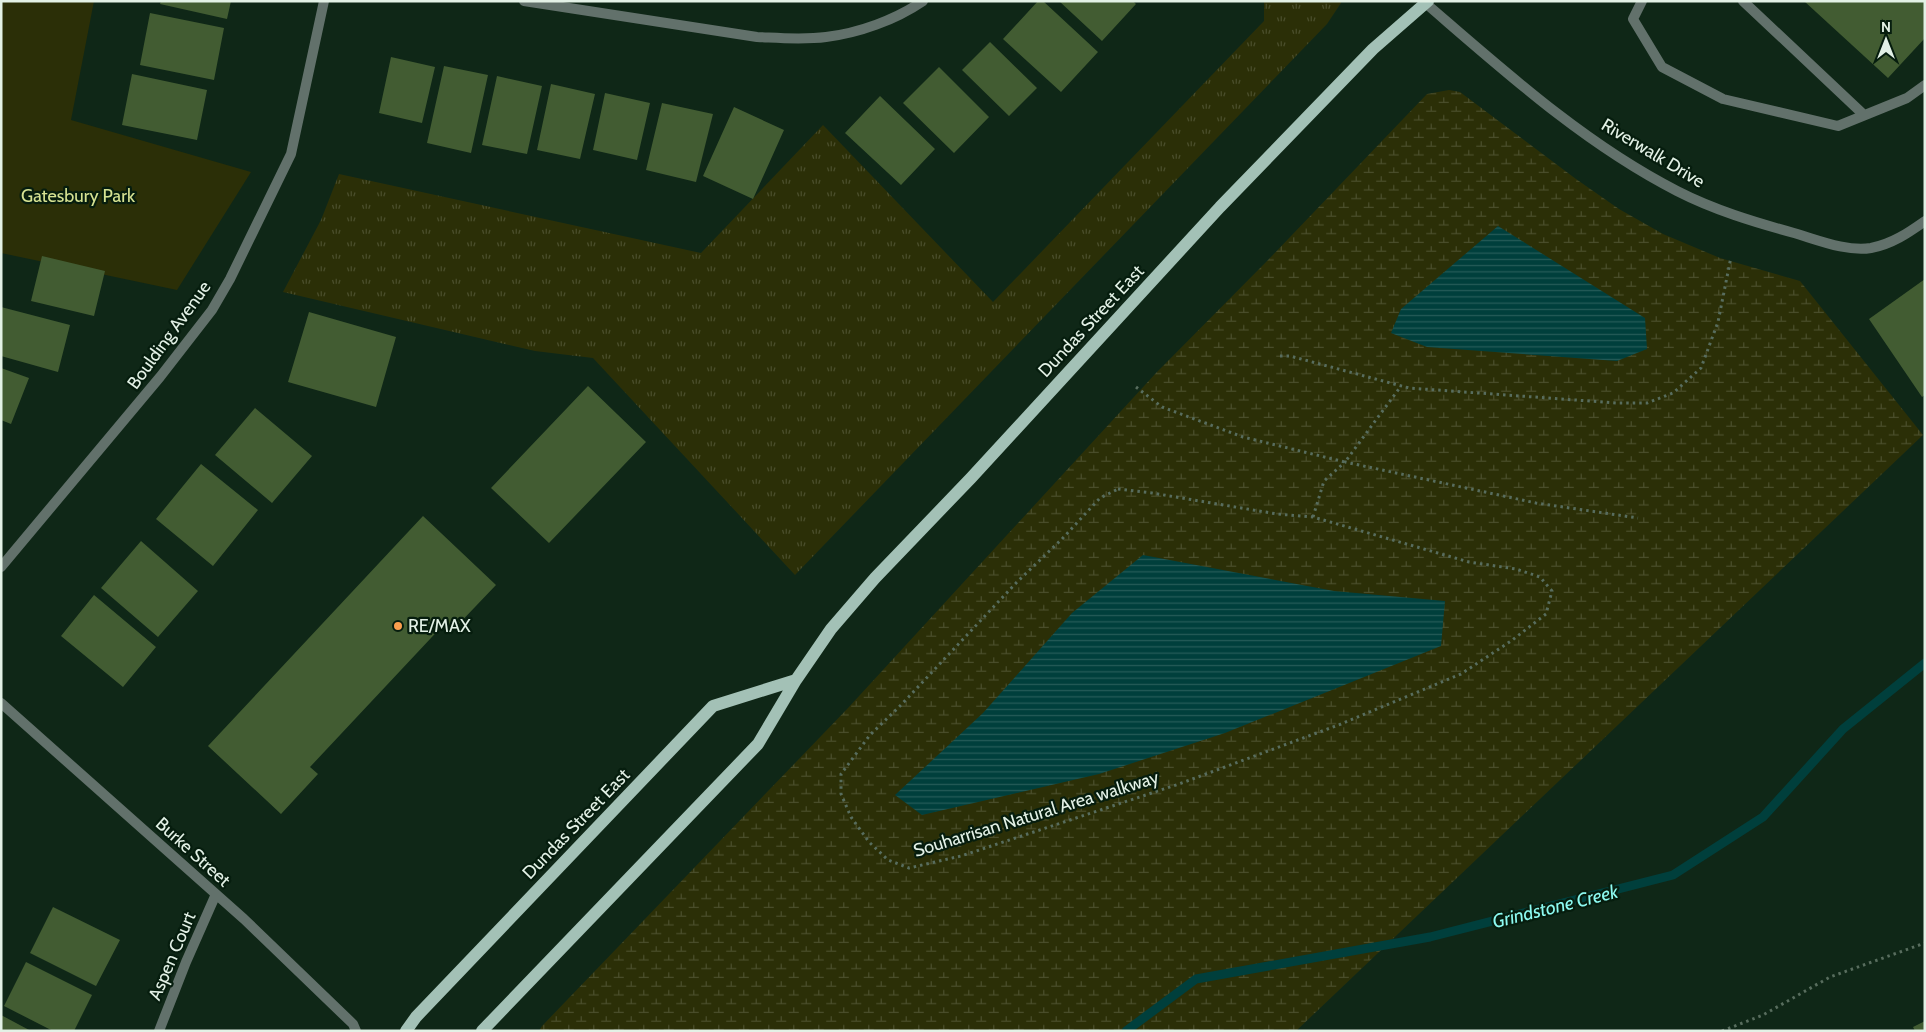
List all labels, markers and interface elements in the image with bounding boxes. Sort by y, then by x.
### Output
north arrow [1861,15,1911,65]
text: N [1881,18,1891,36]
street label: Riverwalk Drive [1597,114,1709,192]
park label: Gatesbury Park [21,185,136,207]
street label: Dundas Street East [1033,260,1149,382]
street label: Boulding Avenue [122,277,216,393]
place label: RE/MAX [408,615,471,637]
marker: RE/MAX [392,620,404,632]
street label: Dundas Street East [518,764,634,884]
street label: Souharrisan Natural Area walkway [911,766,1161,862]
street label: Burke Street [151,813,235,891]
water label: Grindstone Creek [1490,880,1621,933]
street label: Aspen Court [144,909,200,1003]

